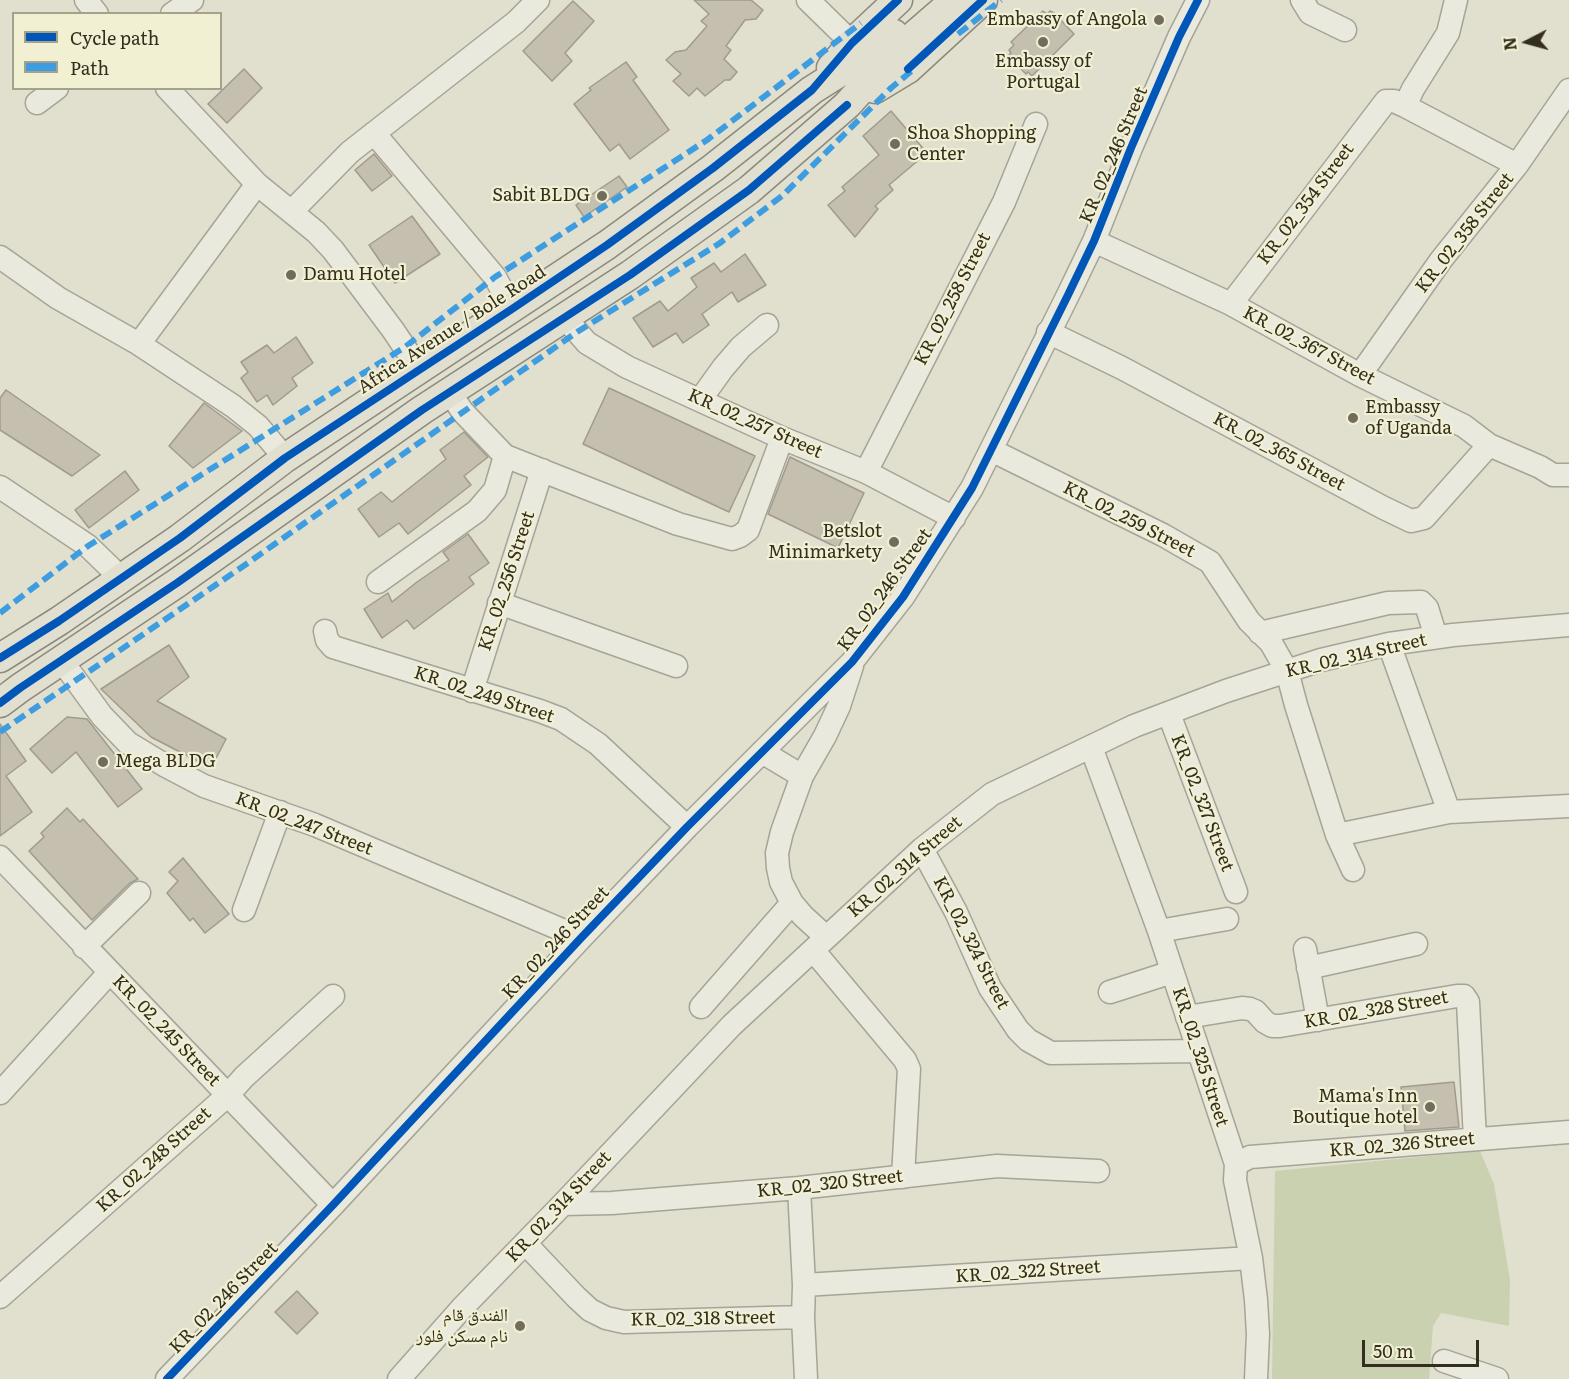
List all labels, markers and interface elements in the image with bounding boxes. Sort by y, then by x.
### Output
place label: Embassy of Angola [987,9,1147,31]
legend [12,12,222,90]
north arrow [1497,12,1557,72]
marker: Embassy of Angola [1152,13,1166,27]
text: Cycle path [70,24,159,51]
marker: Embassy of Portugal [1036,35,1050,49]
text: N [1496,36,1522,52]
place label: Embassy of Portugal [995,51,1091,94]
text: Path [70,54,109,81]
street label: KR_02_246 Street [1075,83,1153,227]
place label: Shoa Shopping Center [907,123,1036,166]
marker: Shoa Shopping Center [888,137,902,151]
street label: KR_02_354 Street [1253,139,1359,269]
street label: KR_02_358 Street [1411,169,1519,297]
place label: Sabit BLDG [492,185,590,207]
marker: Sabit BLDG [595,189,609,203]
street label: KR_02_258 Street [910,229,996,369]
street label: Africa Avenue / Bole Road [354,261,550,399]
place label: Damu Hotel [303,264,406,286]
marker: Damu Hotel [284,268,298,282]
street label: KR_02_367 Street [1239,302,1379,390]
street label: KR_02_257 Street [684,385,826,463]
place label: Embassy of Uganda [1365,397,1452,440]
street label: KR_02_365 Street [1209,408,1349,496]
marker: Embassy of Uganda [1346,411,1360,425]
street label: KR_02_259 Street [1059,477,1199,563]
street label: KR_02_256 Street [474,508,540,654]
place label: Betslot Minimarkety [768,521,882,564]
street label: KR_02_246 Street [833,524,937,656]
marker: Betslot Minimarkety [887,535,901,549]
street label: KR_02_314 Street [1283,629,1429,683]
street label: KR_02_249 Street [411,662,557,728]
street label: KR_02_327 Street [1166,731,1238,875]
place label: Mega BLDG [115,751,216,773]
marker: Mega BLDG [96,755,110,769]
street label: KR_02_247 Street [232,788,376,860]
street label: KR_02_314 Street [843,812,967,922]
street label: KR_02_324 Street [928,873,1014,1013]
street label: KR_02_246 Street [498,882,614,1004]
street label: KR_02_245 Street [107,971,225,1091]
street label: KR_02_325 Street [1167,984,1233,1130]
street label: KR_02_328 Street [1302,987,1450,1033]
place label: Mama's Inn Boutique hotel [1292,1086,1418,1128]
marker: Mama's Inn Boutique hotel [1423,1100,1437,1114]
street label: KR_02_248 Street [92,1103,216,1217]
street label: KR_02_326 Street [1328,1128,1476,1162]
street label: KR_02_314 Street [502,1147,616,1267]
street label: KR_02_320 Street [756,1166,904,1202]
street label: KR_02_246 Street [165,1238,283,1358]
street label: KR_02_322 Street [955,1256,1101,1288]
place label: الفندق قام نام مسكن فلور [416,1305,508,1348]
street label: KR_02_318 Street [630,1307,776,1331]
marker: الفندق قام نام مسكن فلور [513,1319,527,1333]
scale bar [1365,1328,1482,1366]
text: 50 m [1373,1337,1414,1364]

